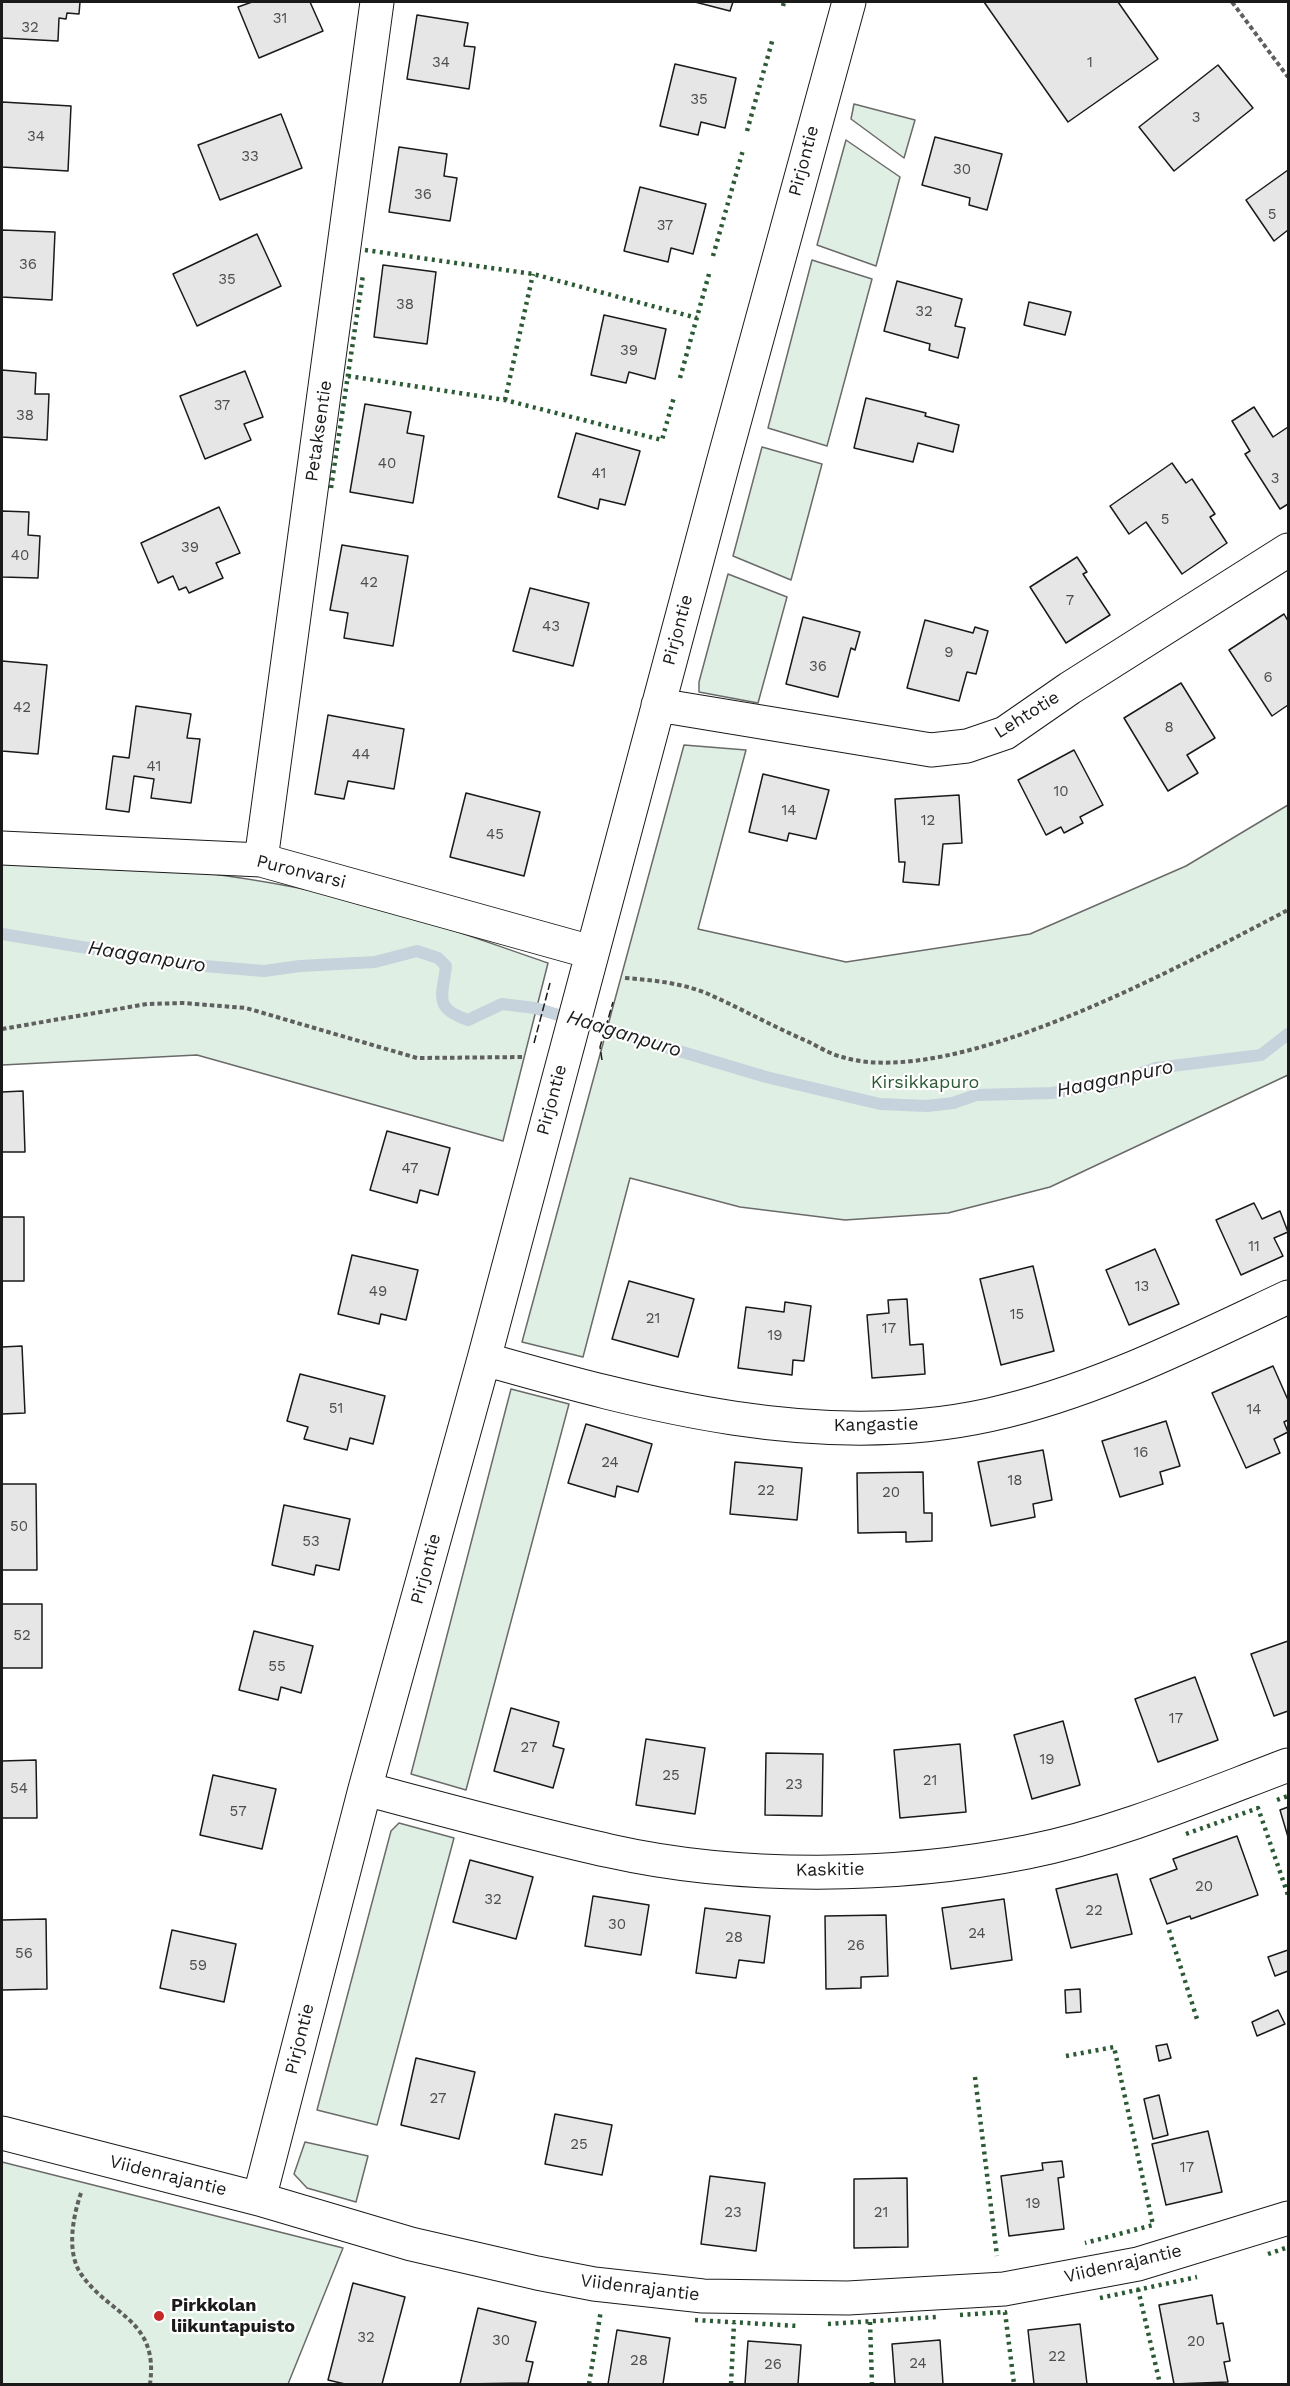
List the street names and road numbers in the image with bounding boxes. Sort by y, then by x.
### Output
street label: Pirjontie [784,123,824,199]
street label: Petaksentie [301,379,337,483]
street label: Pirjontie [658,592,698,668]
street label: Lehtotie [990,687,1064,743]
street label: Puronvarsi [254,850,348,894]
street label: Pirjontie [532,1062,572,1138]
street label: Kangastie [833,1413,919,1437]
street label: Pirjontie [406,1531,446,1607]
street label: Kaskitie [795,1859,865,1881]
street label: Pirjontie [281,2001,319,2077]
street label: Viidenrajantie [107,2151,229,2201]
street label: Viidenrajantie [1062,2240,1184,2288]
street label: Viidenrajantie [579,2270,701,2306]

